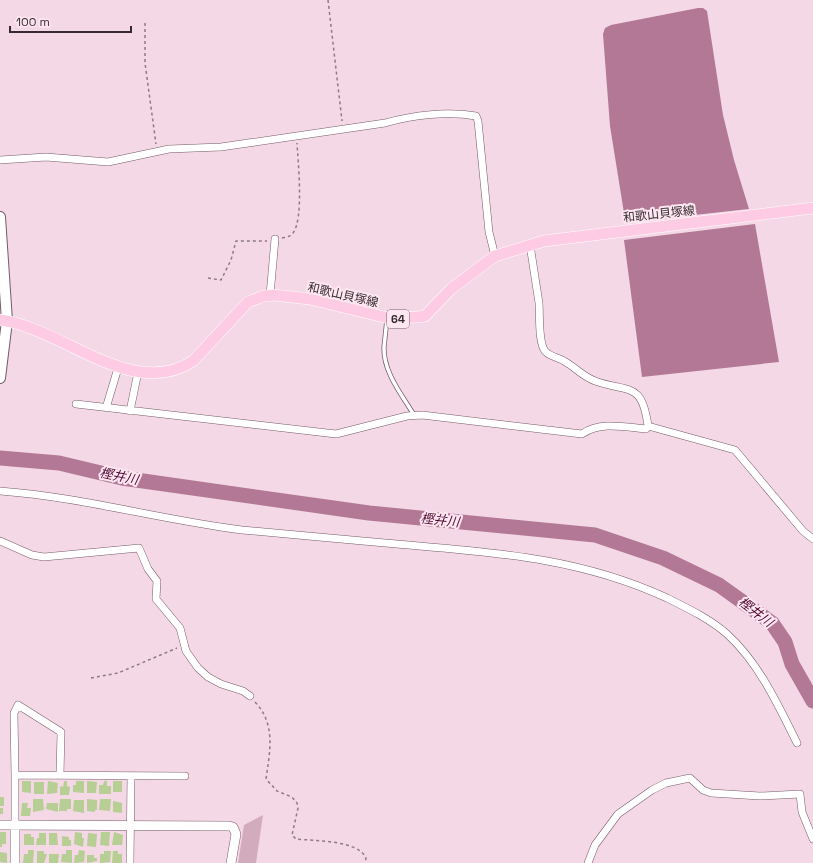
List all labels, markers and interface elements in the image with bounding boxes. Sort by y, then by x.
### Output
scale bar [10,8,131,34]
text: 100 m [16,14,50,30]
street label: 和歌山貝塚線 [622,202,696,226]
street label: 和歌山貝塚線 [306,279,380,311]
road number: 64 [387,310,409,328]
water label: 樫井川 [98,464,142,488]
water label: 樫井川 [420,510,462,531]
water label: 樫井川 [735,593,778,632]

